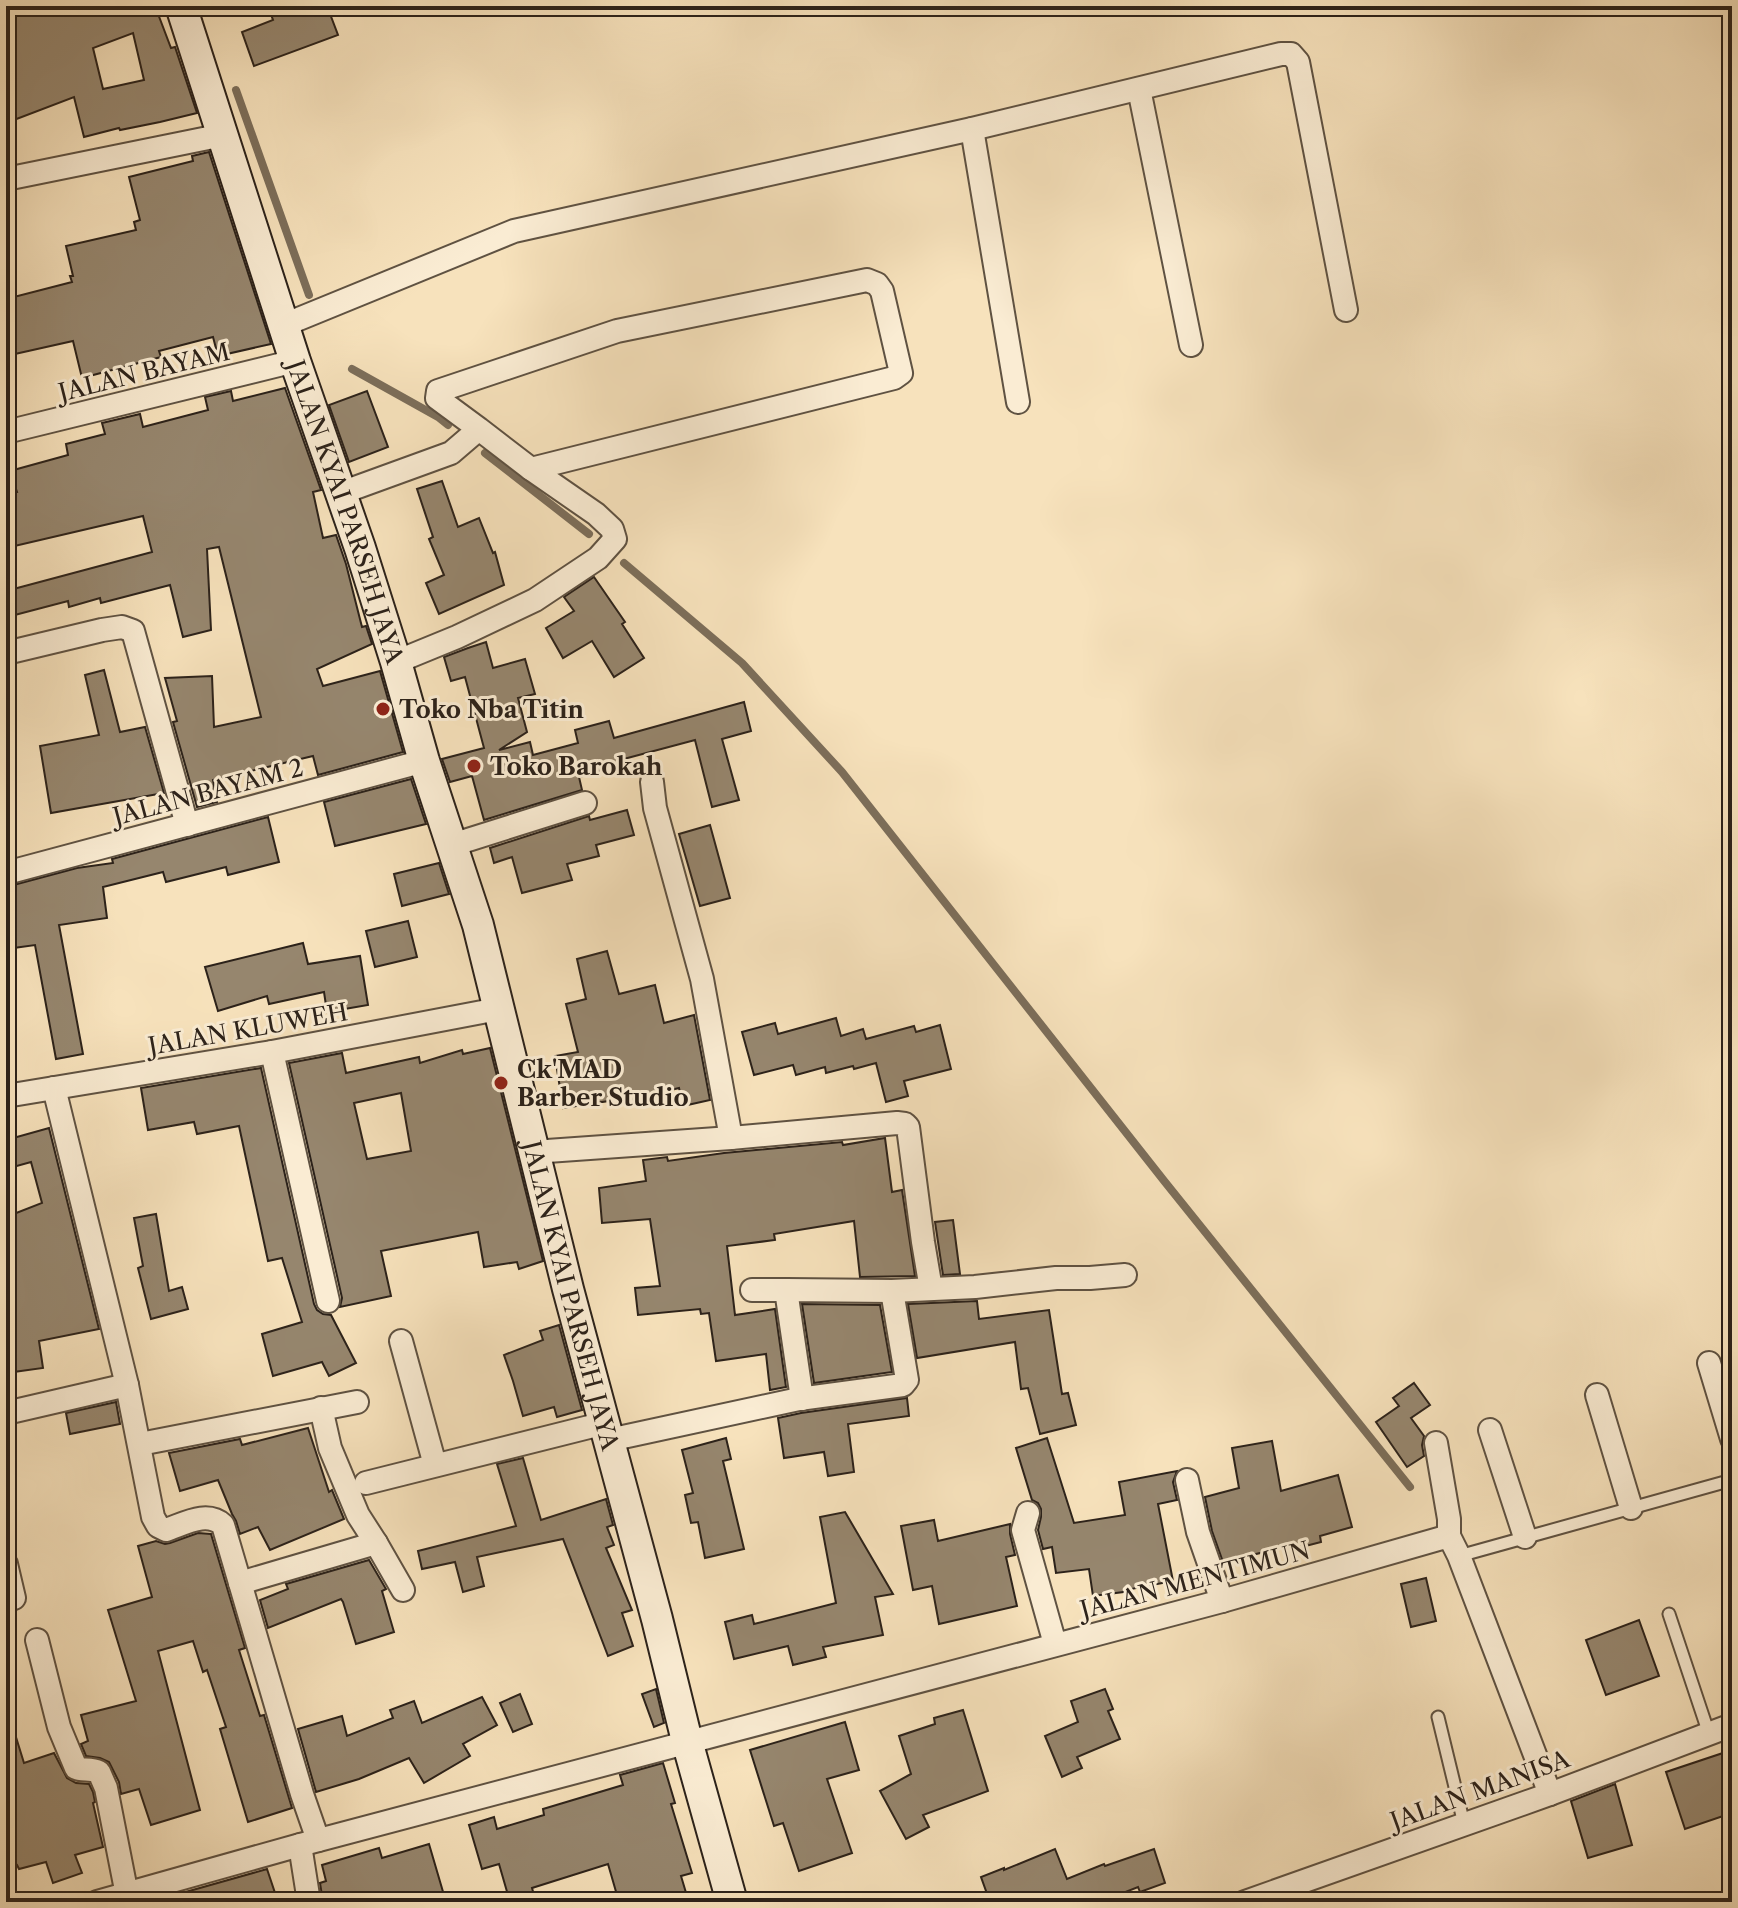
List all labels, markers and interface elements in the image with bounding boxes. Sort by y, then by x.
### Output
street label: JALAN BAYAM [51,337,233,408]
street label: JALAN KYAI PARSEH JAYA [280,352,410,668]
place label: Toko Nba Titin [399,695,584,724]
marker: Toko Nba Titin [374,700,392,718]
place label: Toko Barokah [490,752,663,781]
street label: JALAN BAYAM 2 [106,753,306,832]
marker: Toko Barokah [465,757,483,775]
street label: JALAN KLUWEH [142,997,350,1062]
place label: Ck'MAD Barber Studio [517,1055,689,1112]
marker: Ck'MAD Barber Studio [492,1074,510,1092]
street label: JALAN KYAI PARSEH JAYA [516,1134,626,1455]
street label: JALAN MENTIMUN [1073,1535,1313,1626]
street label: JALAN MANISA [1383,1744,1575,1837]

